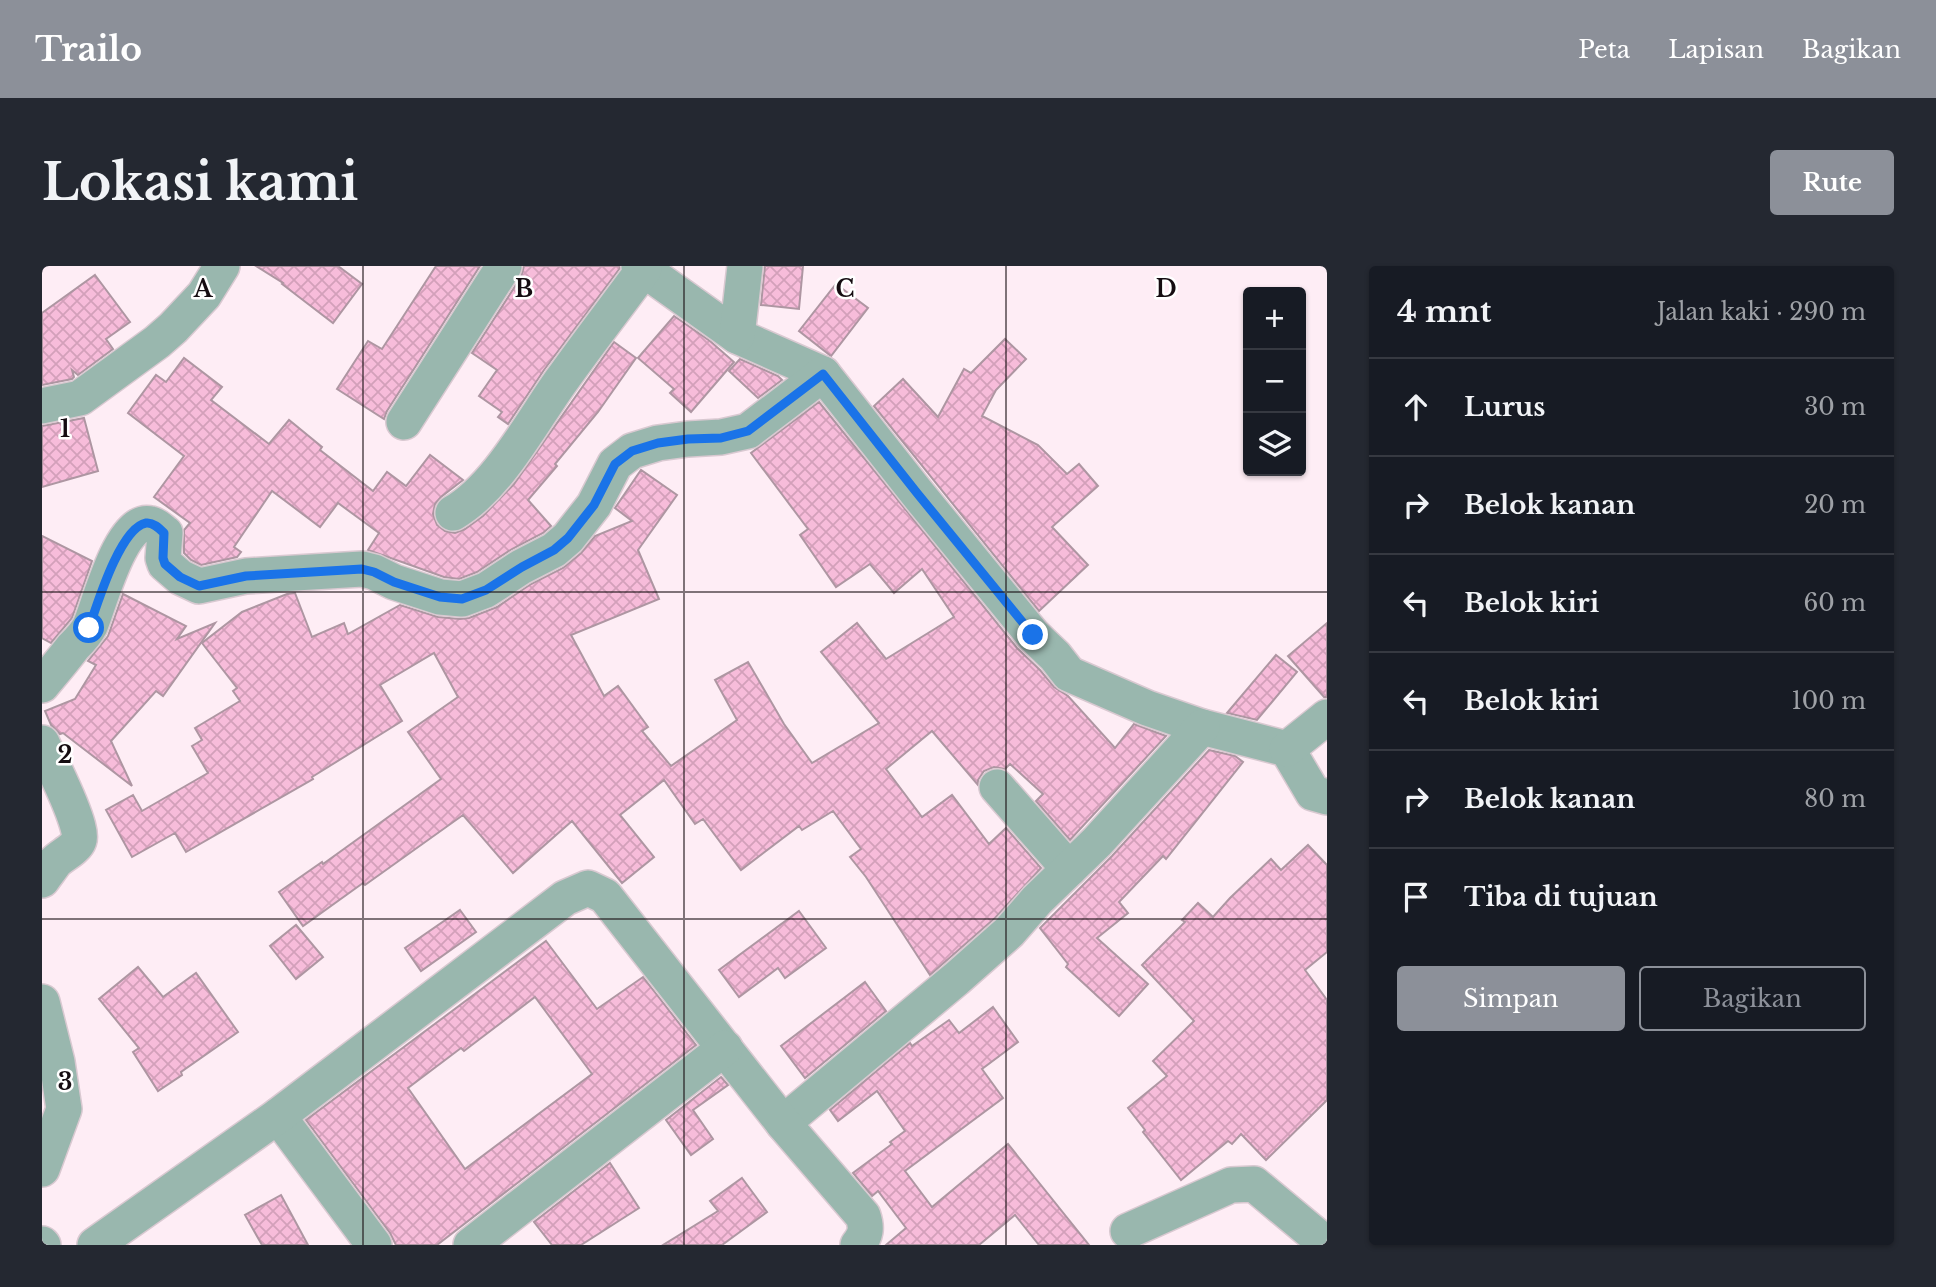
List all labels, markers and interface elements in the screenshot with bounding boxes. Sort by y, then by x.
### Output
text: Trailo [35,29,142,70]
text: Peta [1578,35,1630,64]
text: Lapisan [1668,35,1764,64]
text: Bagikan [1802,35,1901,64]
button: Rute [1770,150,1894,215]
text: Lokasi kami [42,152,358,213]
text: A [193,275,214,303]
text: B [515,275,533,303]
text: C [836,275,854,303]
text: D [1155,275,1177,303]
map controls [1243,287,1306,476]
button: + [1243,287,1306,350]
text: 4 mnt [1397,293,1491,330]
text: Jalan kaki · 290 m [1657,298,1866,326]
button: − [1243,350,1306,413]
icon: ahead [1397,388,1435,426]
text: Lurus [1464,391,1545,423]
text: 30 m [1804,393,1866,421]
button: layers [1243,413,1306,476]
text: 1 [60,415,70,443]
icon: right [1397,486,1435,524]
text: Belok kanan [1464,489,1635,521]
text: 20 m [1804,491,1866,519]
icon: left [1397,584,1435,622]
text: Belok kiri [1464,587,1599,619]
text: 60 m [1804,589,1866,617]
route start [73,612,104,643]
route end [1017,619,1048,650]
icon: left [1397,682,1435,720]
text: Belok kiri [1464,685,1599,717]
text: 100 m [1792,687,1866,715]
text: 2 [58,741,72,769]
icon: right [1397,780,1435,818]
text: Belok kanan [1464,783,1635,815]
text: 80 m [1804,785,1866,813]
icon: arrive [1397,878,1435,916]
text: Tiba di tujuan [1464,881,1658,913]
button: Simpan [1397,966,1625,1031]
button: Bagikan [1639,966,1866,1031]
text: 3 [58,1068,72,1096]

